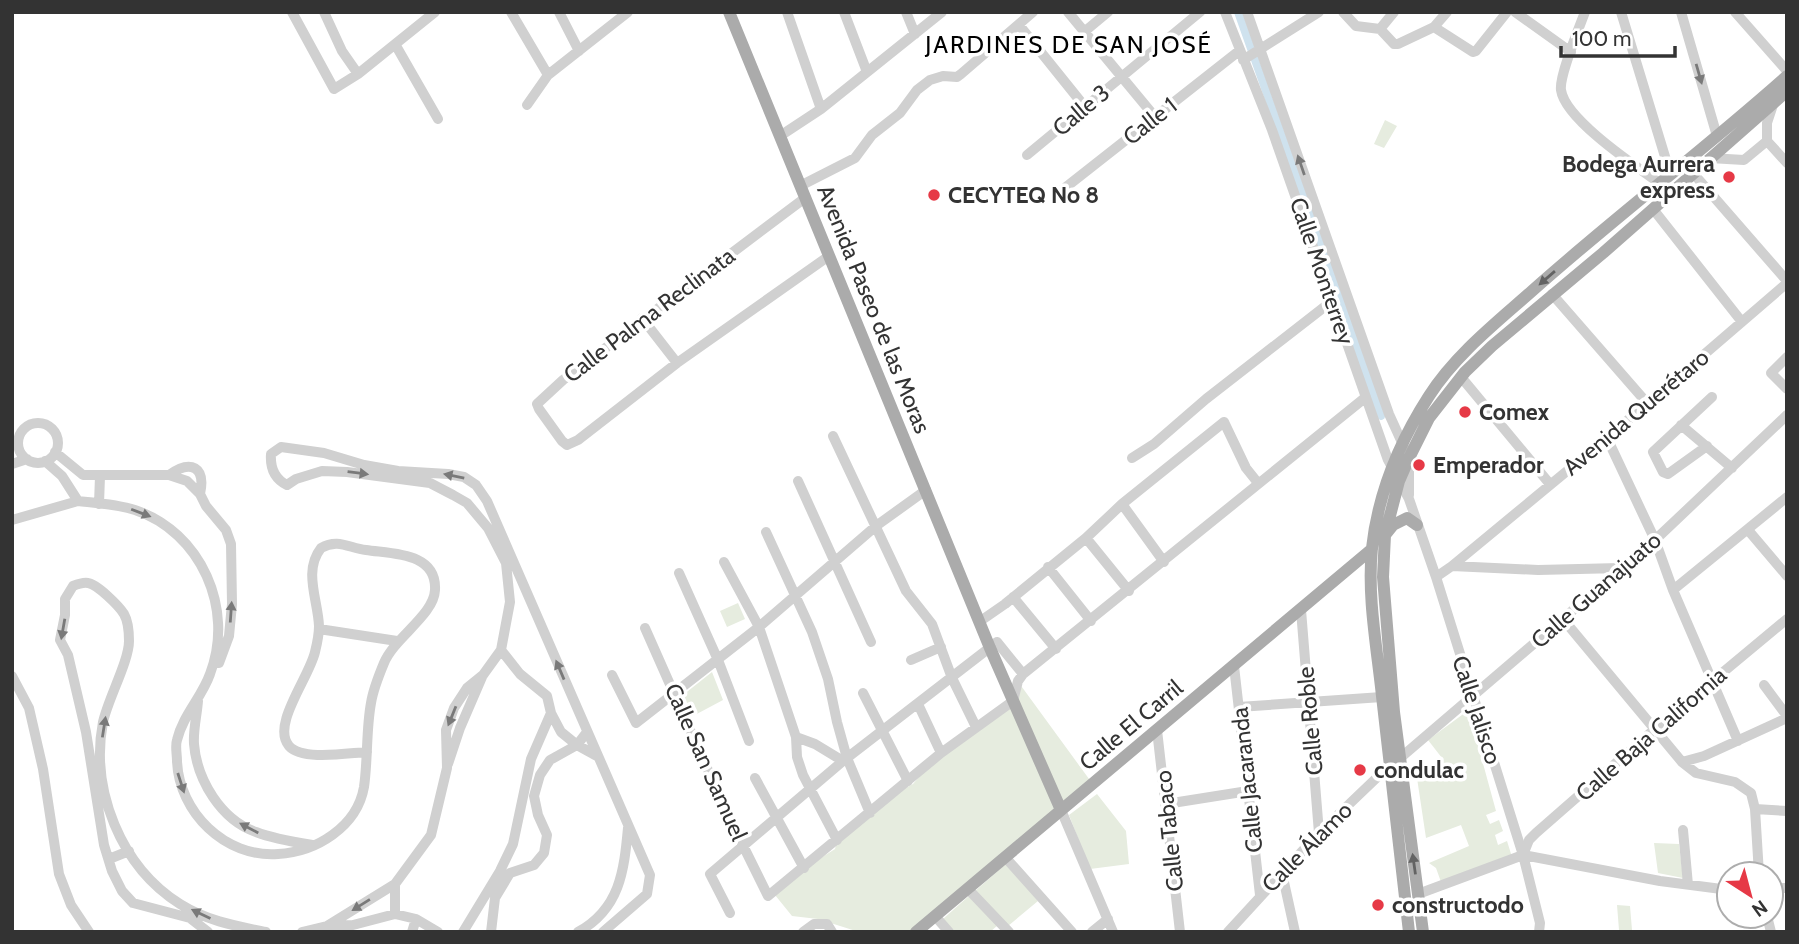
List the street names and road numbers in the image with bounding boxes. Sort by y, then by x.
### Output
street label: Calle 3 [1047,78,1115,142]
street label: Calle 1 [1118,91,1182,151]
street label: Avenida Paseo de las Moras [811,181,937,437]
street label: Calle Monterrey [1284,194,1360,349]
street label: Calle Palma Reclinata [558,242,740,388]
street label: Avenida Querétaro [1557,343,1715,481]
street label: Calle Guanajuato [1525,526,1667,654]
street label: Calle Jalisco [1446,652,1508,768]
street label: Calle Baja California [1570,661,1732,807]
street label: Calle Roble [1291,665,1329,776]
street label: Calle El Carril [1074,673,1189,776]
street label: Calle San Samuel [659,679,753,846]
street label: Calle Jacaranda [1225,706,1269,854]
street label: Calle Tabaco [1149,769,1189,893]
street label: Calle Álamo [1255,795,1358,898]

